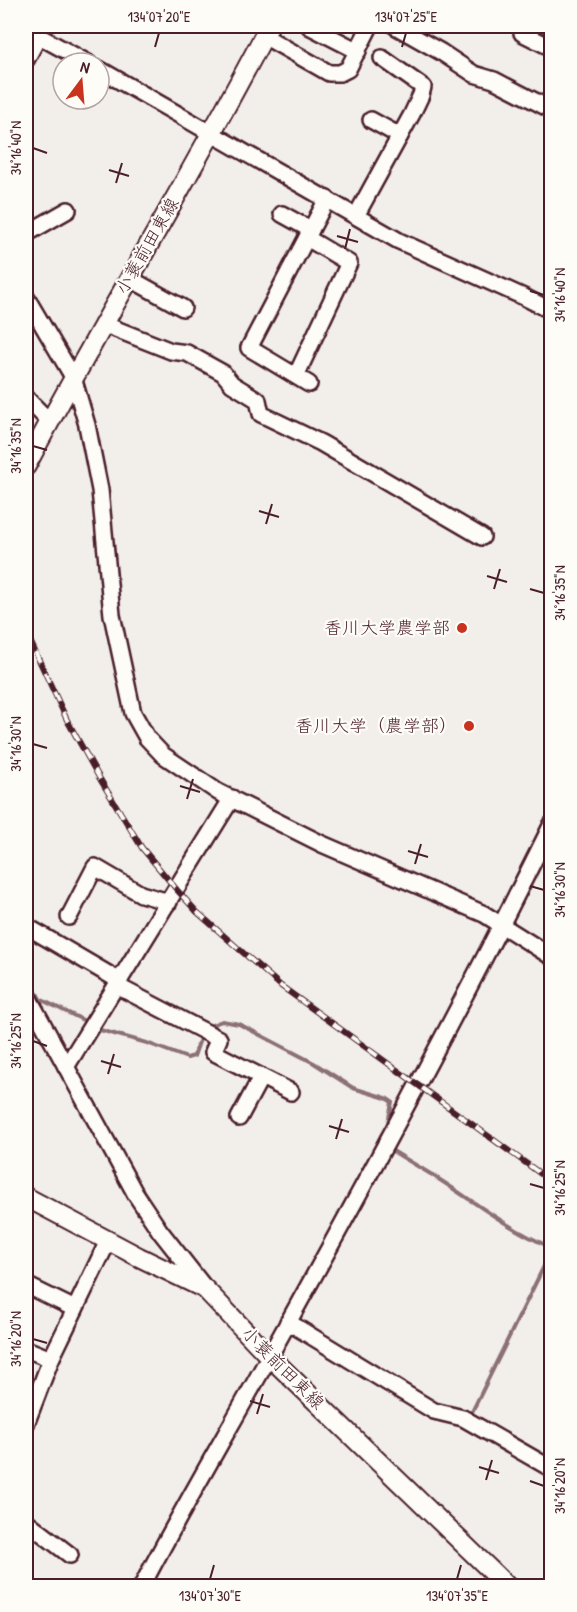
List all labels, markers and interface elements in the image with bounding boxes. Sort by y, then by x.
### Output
text: 134°07'20"E [128,6,191,27]
text: 134°07'25"E [375,6,438,27]
north arrow [51,51,111,111]
text: N [78,55,93,78]
text: 34°16'40"N [5,121,26,175]
street label: 小蓑前田東線 [109,193,184,299]
text: 34°16'40"N [549,268,570,322]
text: 34°16'35"N [5,418,26,474]
text: 34°16'35"N [549,565,570,621]
place label: 香川大学農学部 [324,615,450,640]
marker: 香川大学農学部 [455,621,469,635]
place label: 香川大学（農学部） [295,713,457,738]
text: 34°16'30"N [5,716,26,772]
marker: 香川大学（農学部） [462,719,476,733]
text: 34°16'30"N [549,862,570,918]
text: 34°16'25"N [5,1013,26,1069]
text: 34°16'25"N [549,1160,570,1216]
text: 34°16'20"N [5,1311,26,1367]
street label: 小蓑前田東線 [236,1321,330,1415]
text: 34°16'20"N [549,1458,570,1514]
text: 134°07'30"E [179,1585,242,1606]
text: 134°07'35"E [426,1585,488,1606]

